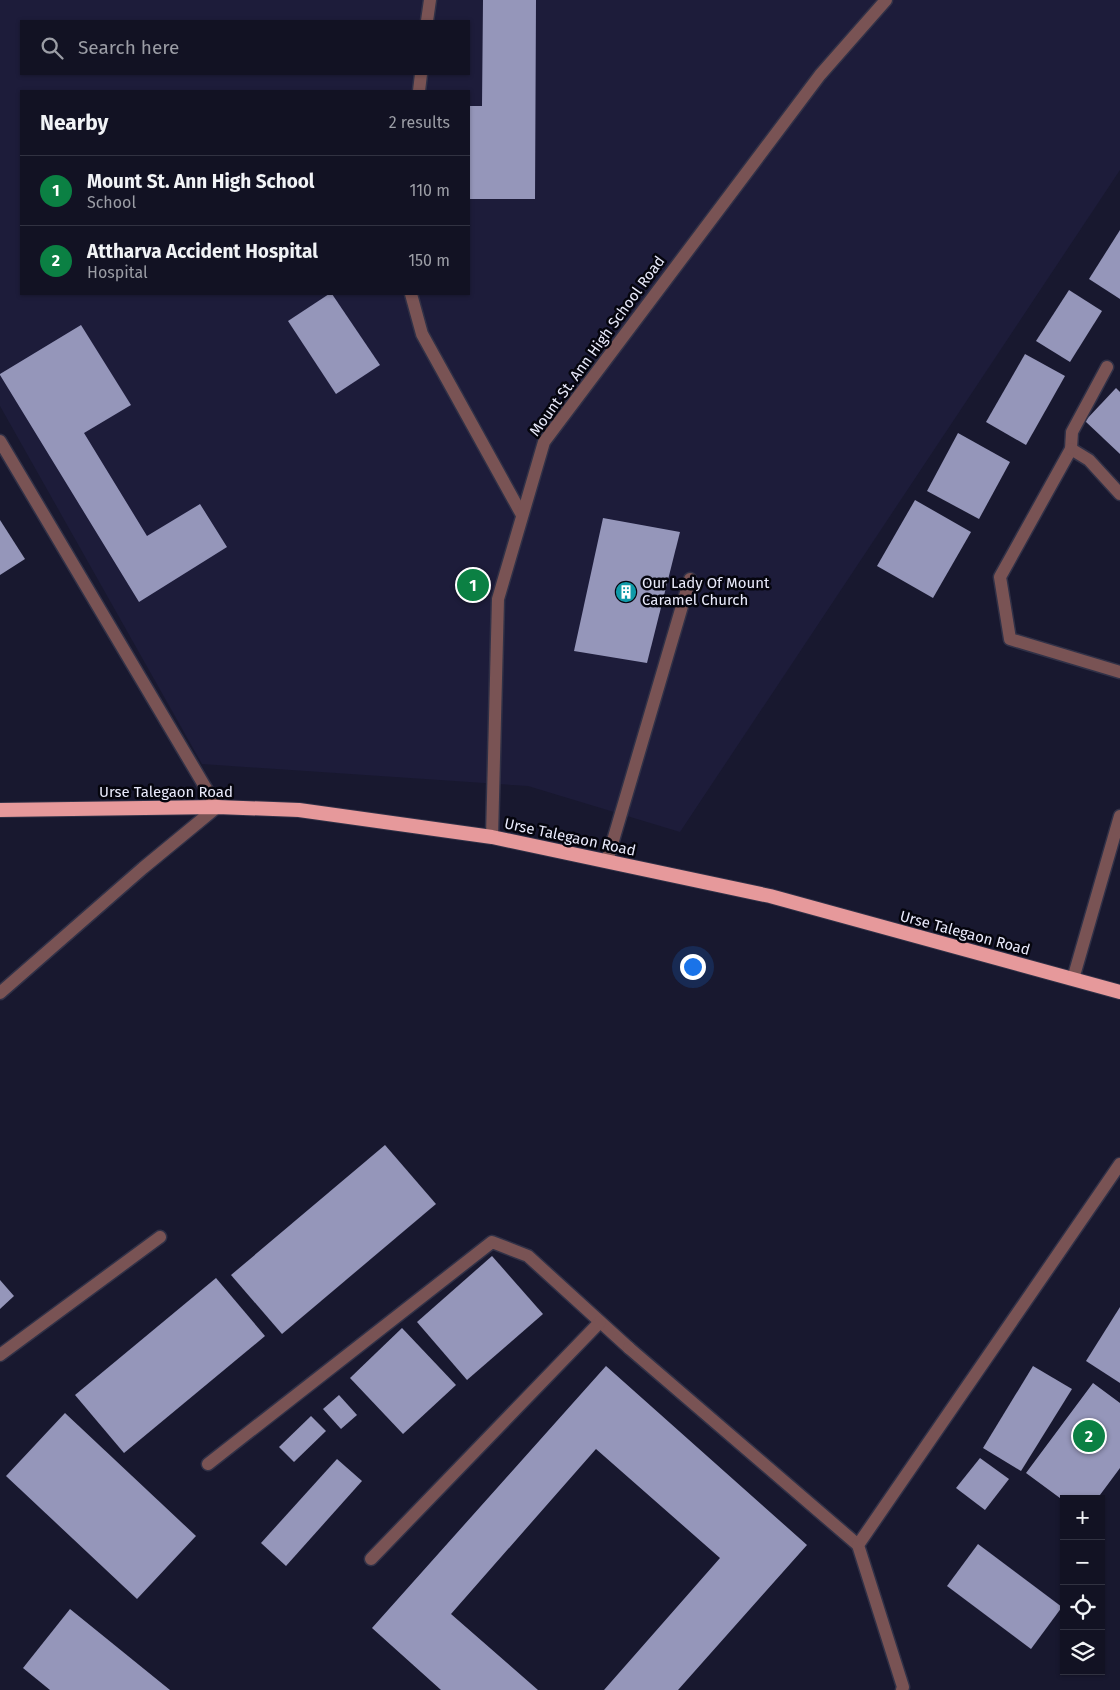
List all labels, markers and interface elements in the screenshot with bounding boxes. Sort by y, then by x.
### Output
search box [20,20,470,75]
icon: search [38,34,66,62]
text: Search here [78,36,179,59]
text: Nearby [40,110,108,136]
text: 2 results [389,113,450,132]
text: Mount St. Ann High School [87,170,314,193]
text: 1 [52,181,60,200]
text: 110 m [409,181,450,200]
text: School [87,193,136,212]
text: Attharva Accident Hospital [87,240,318,263]
text: 2 [52,251,60,270]
text: 150 m [408,251,450,270]
street label: Mount St. Ann High School Road [526,252,668,440]
text: Hospital [87,263,148,282]
pin: 1 [457,566,489,604]
place label: Our Lady Of Mount Caramel Church [642,574,770,609]
building icon: Our Lady Of Mount Caramel Church [614,580,638,604]
street label: Urse Talegaon Road [99,783,233,801]
street label: Urse Talegaon Road [503,814,637,860]
street label: Urse Talegaon Road [898,907,1032,959]
your location [680,954,706,980]
pin: 2 [1073,1417,1105,1455]
map controls [1060,1495,1105,1675]
button: + [1060,1495,1105,1540]
button: − [1060,1540,1105,1585]
button: locate [1060,1585,1105,1630]
button: layers [1060,1630,1105,1675]

